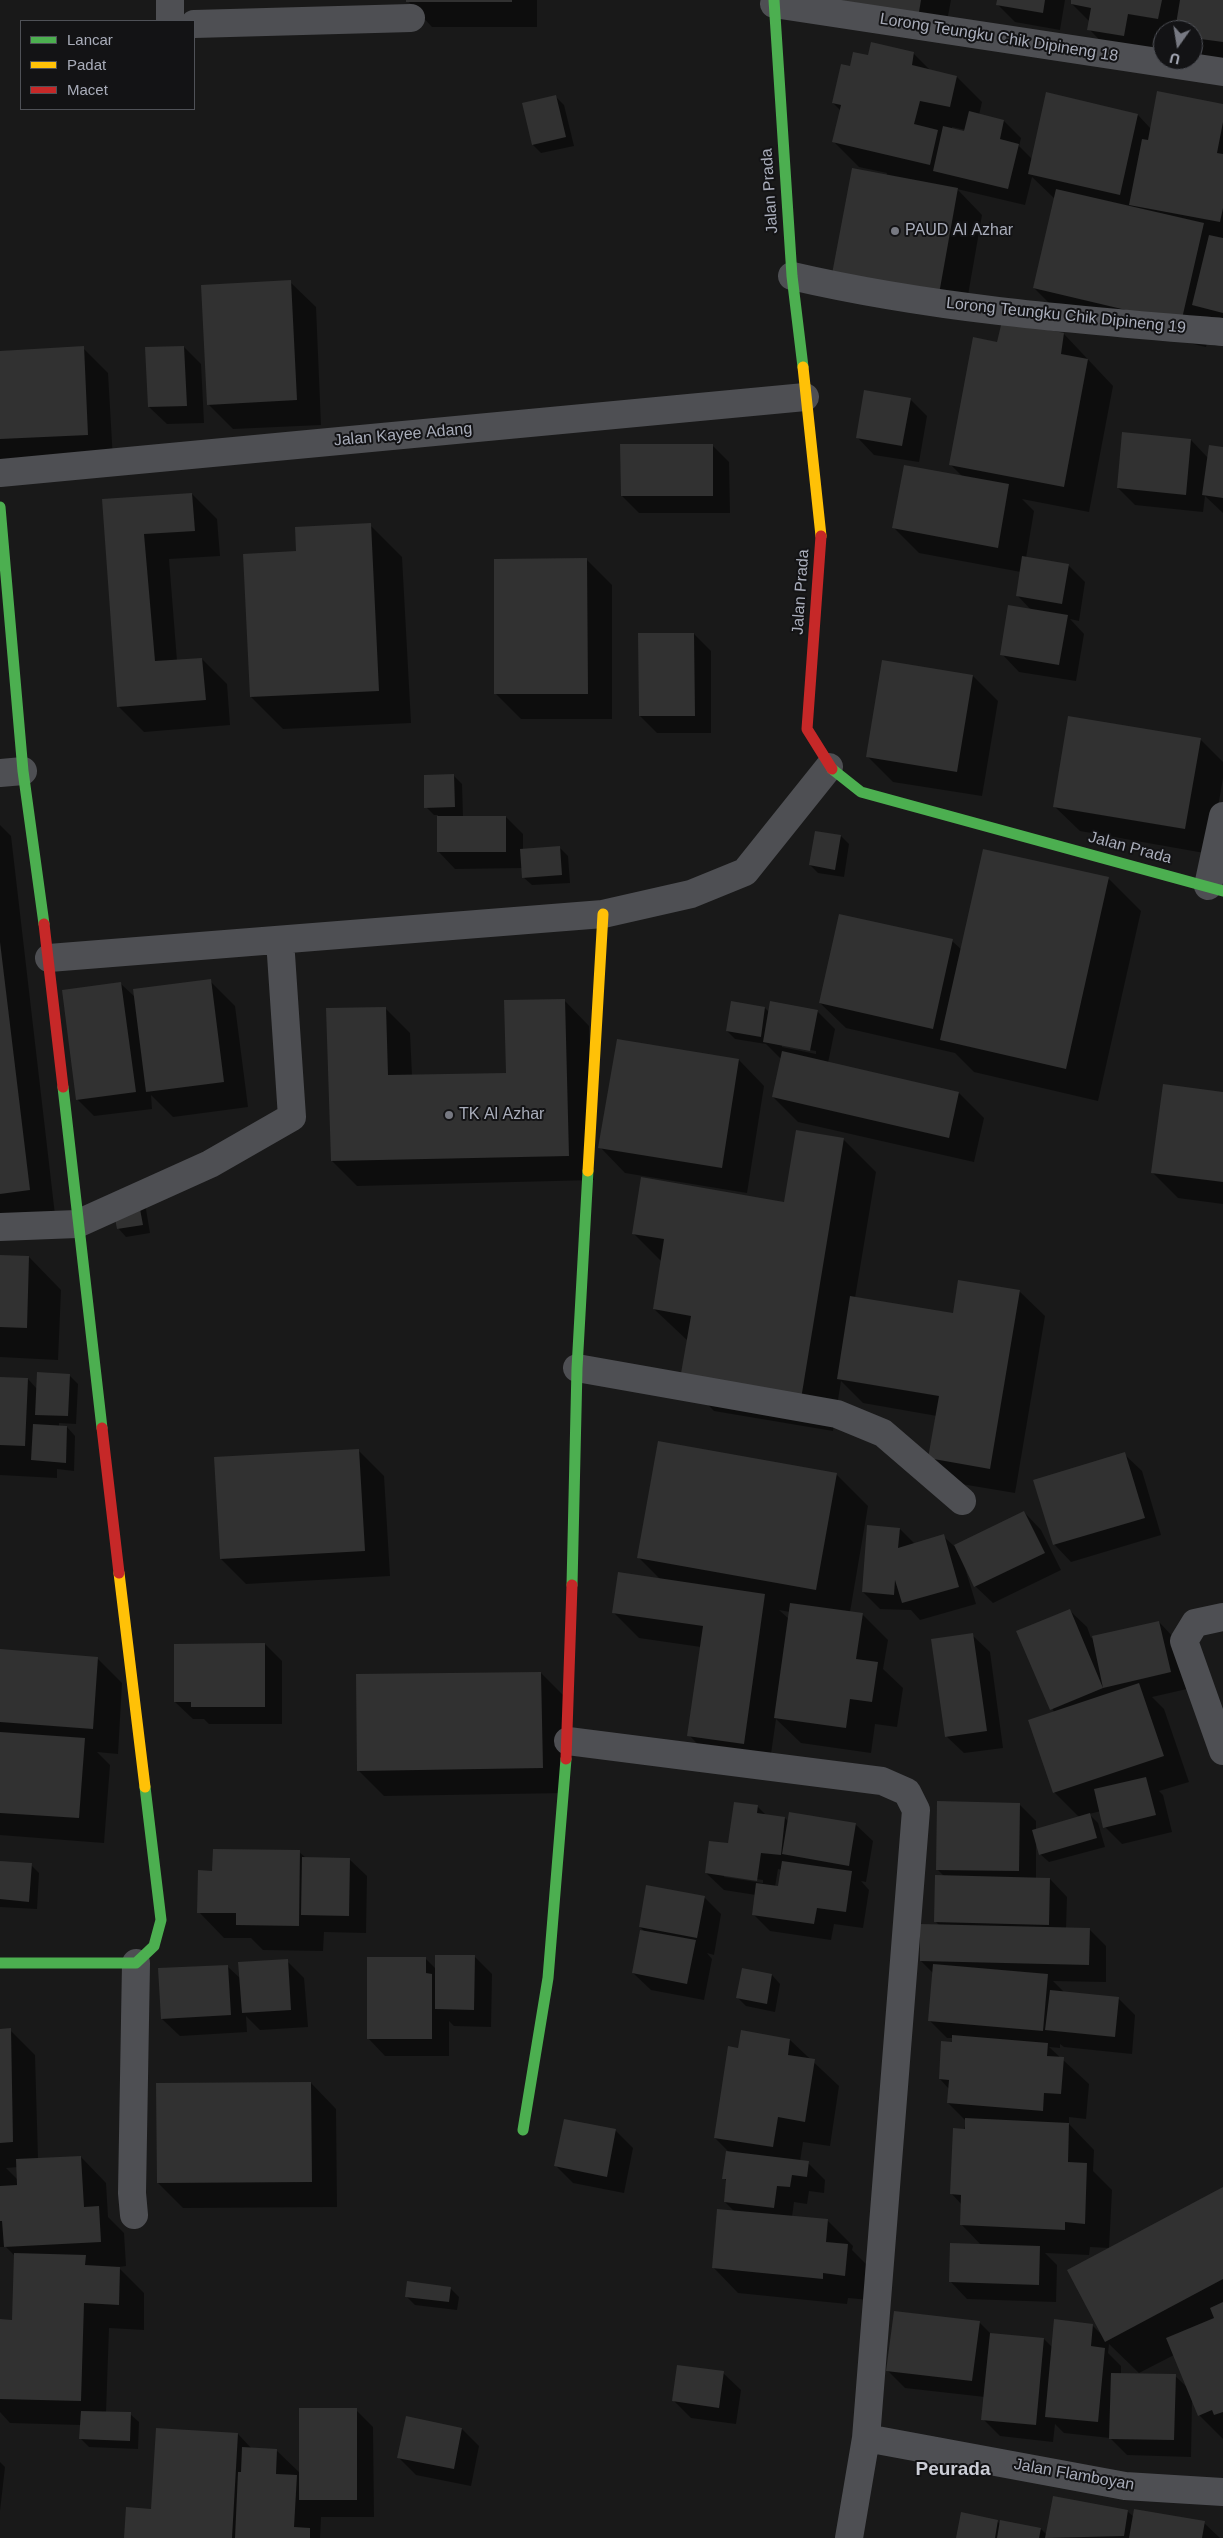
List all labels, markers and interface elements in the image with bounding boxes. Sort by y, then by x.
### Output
street label: Lorong Teungku Chik Dipineng 18 [878,10,1120,66]
legend [20,20,195,110]
north arrow [1153,20,1203,70]
text: Lancar [67,31,113,48]
text: U [1168,50,1182,68]
text: Padat [67,56,106,73]
text: Macet [67,81,108,98]
street label: Jalan Prada [757,148,783,234]
place label: PAUD Al Azhar [905,221,1013,241]
marker: PAUD Al Azhar [889,225,901,237]
street label: Lorong Teungku Chik Dipineng 19 [945,294,1187,338]
street label: Jalan Kayee Adang [333,419,473,451]
street label: Jalan Prada [788,549,814,635]
street label: Jalan Prada [1086,828,1174,868]
place label: TK Al Azhar [459,1105,544,1125]
marker: TK Al Azhar [443,1109,455,1121]
street label: Jalan Flamboyan [1012,2455,1136,2495]
district label: Peurada [916,2459,990,2481]

